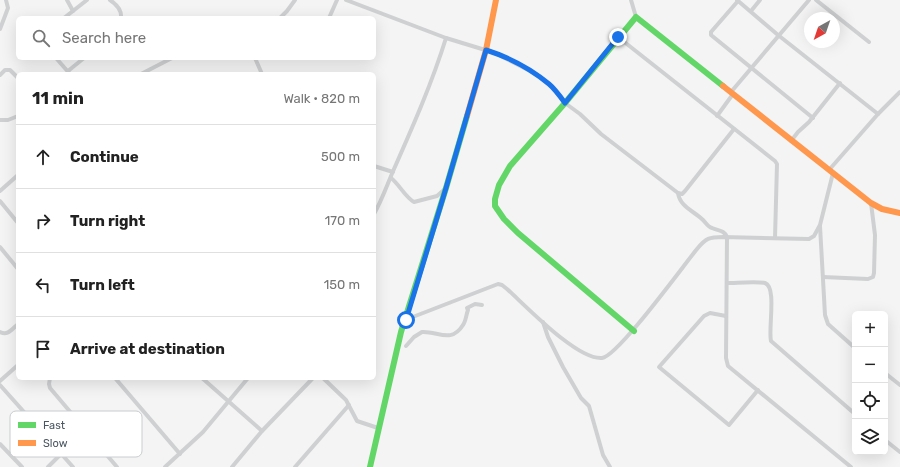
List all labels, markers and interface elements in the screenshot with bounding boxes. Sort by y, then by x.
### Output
north arrow [804,12,840,48]
search box [16,16,376,60]
icon: search [30,27,52,49]
route end [609,28,627,46]
text: Search here [62,29,146,47]
text: 11 min [32,88,84,108]
text: Walk · 820 m [283,91,360,106]
icon: ahead [32,146,54,168]
text: Continue [70,148,139,166]
text: 500 m [321,149,360,164]
icon: right [32,210,54,232]
text: Turn right [70,212,145,230]
text: 170 m [325,213,360,228]
icon: left [32,274,54,296]
text: Turn left [70,276,135,294]
text: 150 m [324,277,360,292]
route start [397,311,415,329]
map controls [852,311,888,455]
button: + [852,311,888,347]
icon: arrive [32,338,54,360]
text: Arrive at destination [70,340,225,358]
button: − [852,347,888,383]
button: locate [852,383,888,419]
legend [10,411,142,457]
text: Fast [43,419,66,432]
button: layers [852,419,888,455]
text: Slow [43,437,68,450]

